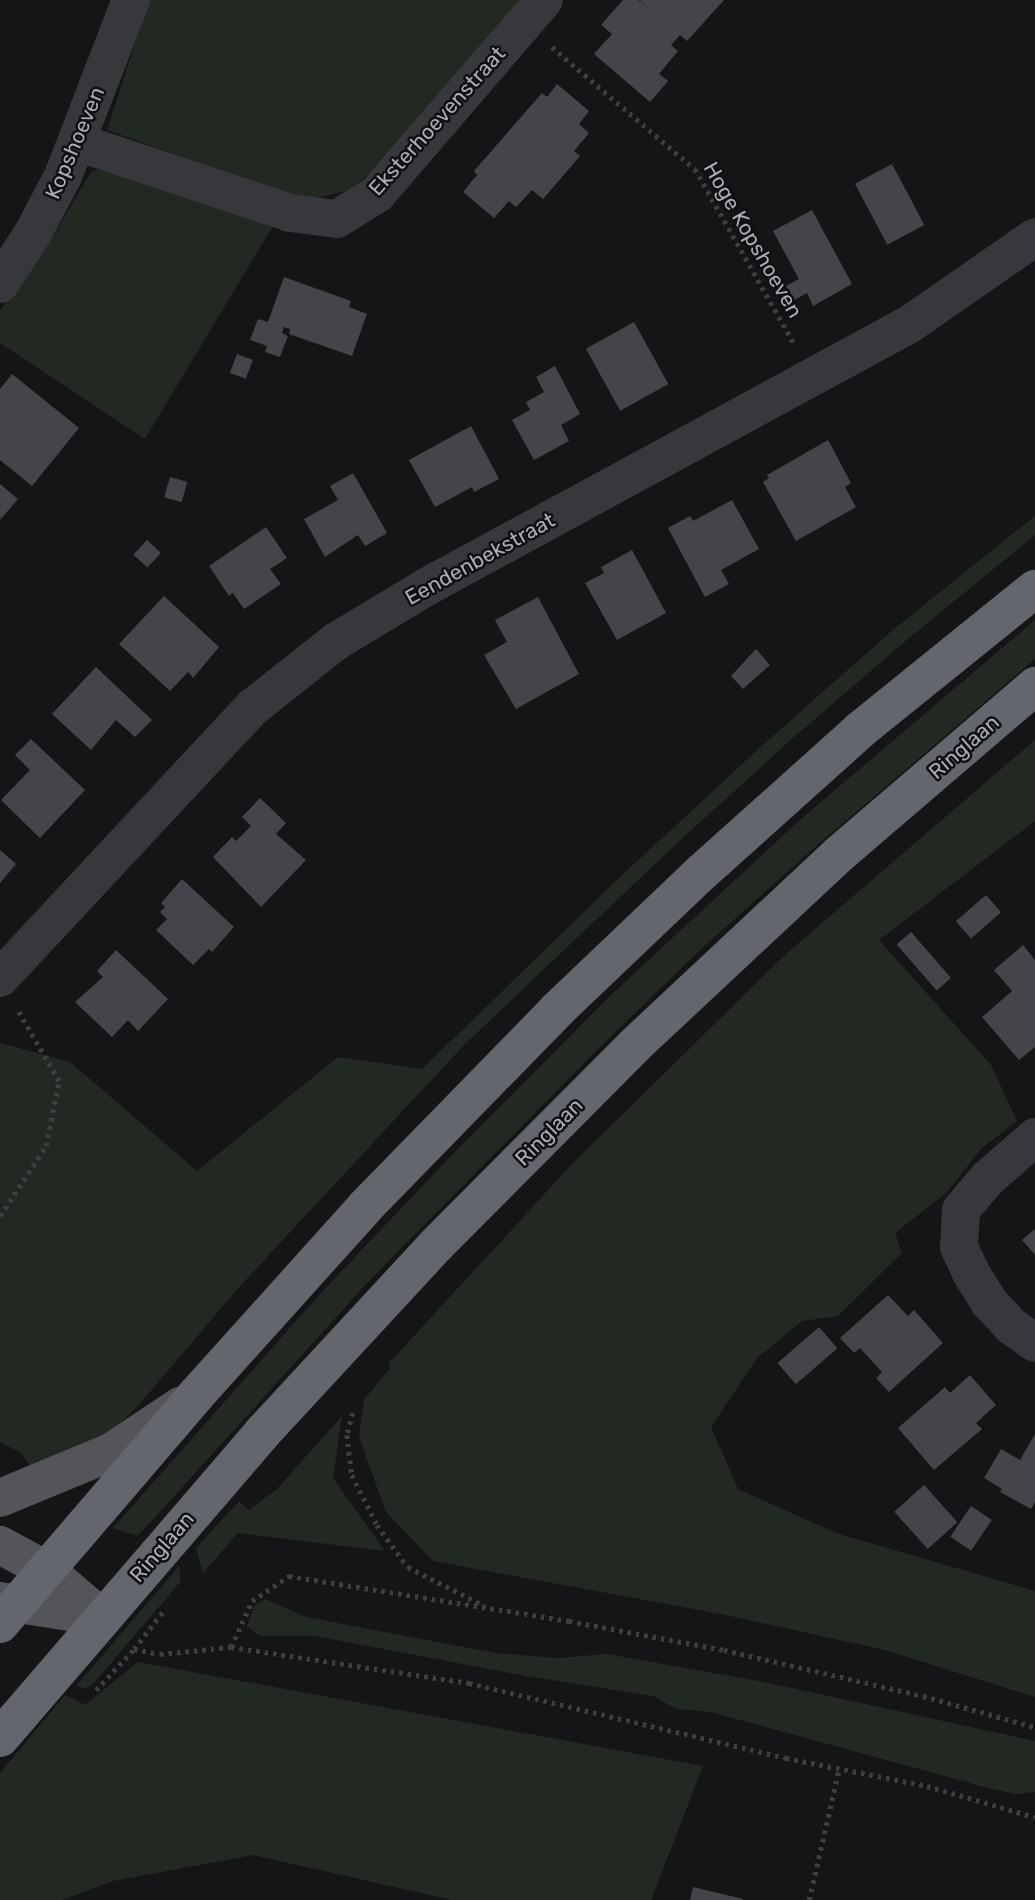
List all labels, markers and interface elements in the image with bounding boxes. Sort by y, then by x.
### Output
street label: Eksterhoevenstraat [363,41,511,201]
street label: Kopshoeven [40,83,110,203]
street label: Hoge Kopshoeven [698,158,808,322]
street label: Eendenbekstraat [401,508,559,610]
street label: Ringlaan [924,710,1004,784]
street label: Ringlaan [510,1093,588,1171]
street label: Ringlaan [125,1507,199,1587]

